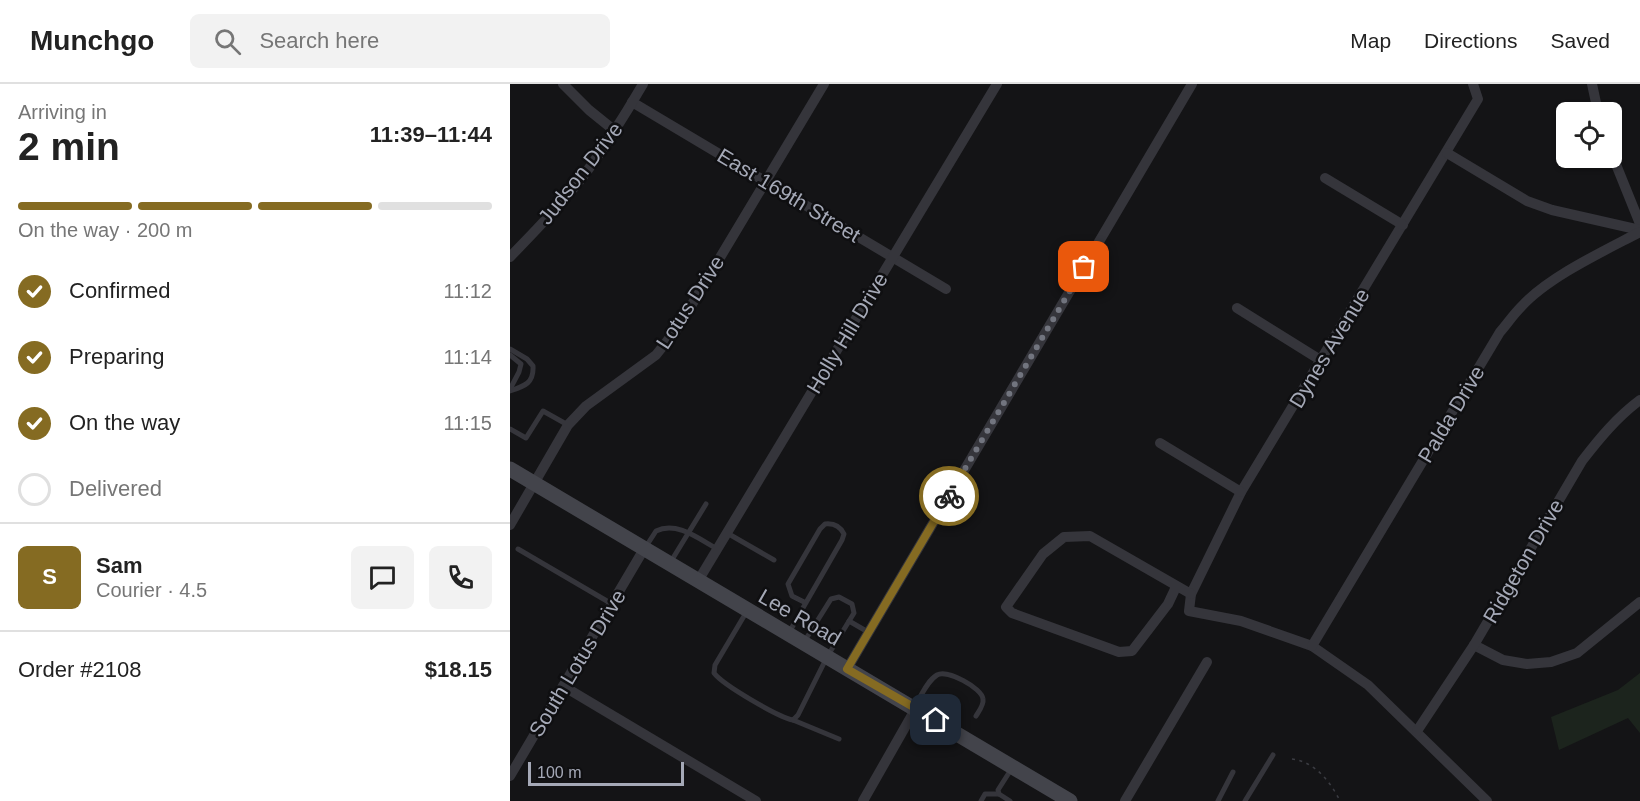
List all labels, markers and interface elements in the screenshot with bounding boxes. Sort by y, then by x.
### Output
search box [190,14,610,68]
text: Munchgo [30,25,154,56]
icon: search [211,25,244,58]
text: Search here [259,28,379,53]
text: Map [1350,29,1391,52]
text: Directions [1424,29,1517,52]
text: Saved [1550,29,1610,52]
text: Arriving in [18,101,107,123]
map controls [1556,102,1622,168]
button: locate [1556,102,1622,168]
street label: Judson Drive [533,118,627,228]
text: 11:39–11:44 [370,122,492,147]
text: 2 min [18,125,120,168]
street label: East 169th Street [714,143,865,247]
text: On the way · 200 m [18,219,193,241]
pin [1058,241,1109,292]
icon: bag [1067,250,1100,283]
street label: Lotus Drive [651,251,729,353]
street label: Holly Hill Drive [802,269,892,397]
icon: check [18,275,51,308]
text: Confirmed [69,278,170,303]
text: 11:12 [443,280,492,302]
street label: Dynes Avenue [1284,284,1374,412]
icon: check [18,341,51,374]
text: Preparing [69,344,164,369]
text: 11:14 [443,346,492,368]
street label: Palda Drive [1413,362,1489,466]
icon: check [18,407,51,440]
text: On the way [69,410,180,435]
text: 11:15 [443,412,492,434]
courier [919,466,979,526]
text: Delivered [69,476,162,501]
icon: bike [933,480,966,513]
street label: Ridgeton Drive [1478,495,1568,627]
button: chat [351,546,414,609]
button: phone [429,546,492,609]
text: Sam [96,553,142,578]
text: S [42,564,57,589]
text: Courier · 4.5 [96,579,207,601]
street label: Lee Road [755,584,845,650]
street label: South Lotus Drive [524,586,630,740]
text: Order #2108 [18,657,142,682]
text: $18.15 [425,657,492,682]
pin [910,694,961,745]
icon: home [919,703,952,736]
scale bar [528,759,684,786]
text: 100 m [537,764,581,781]

